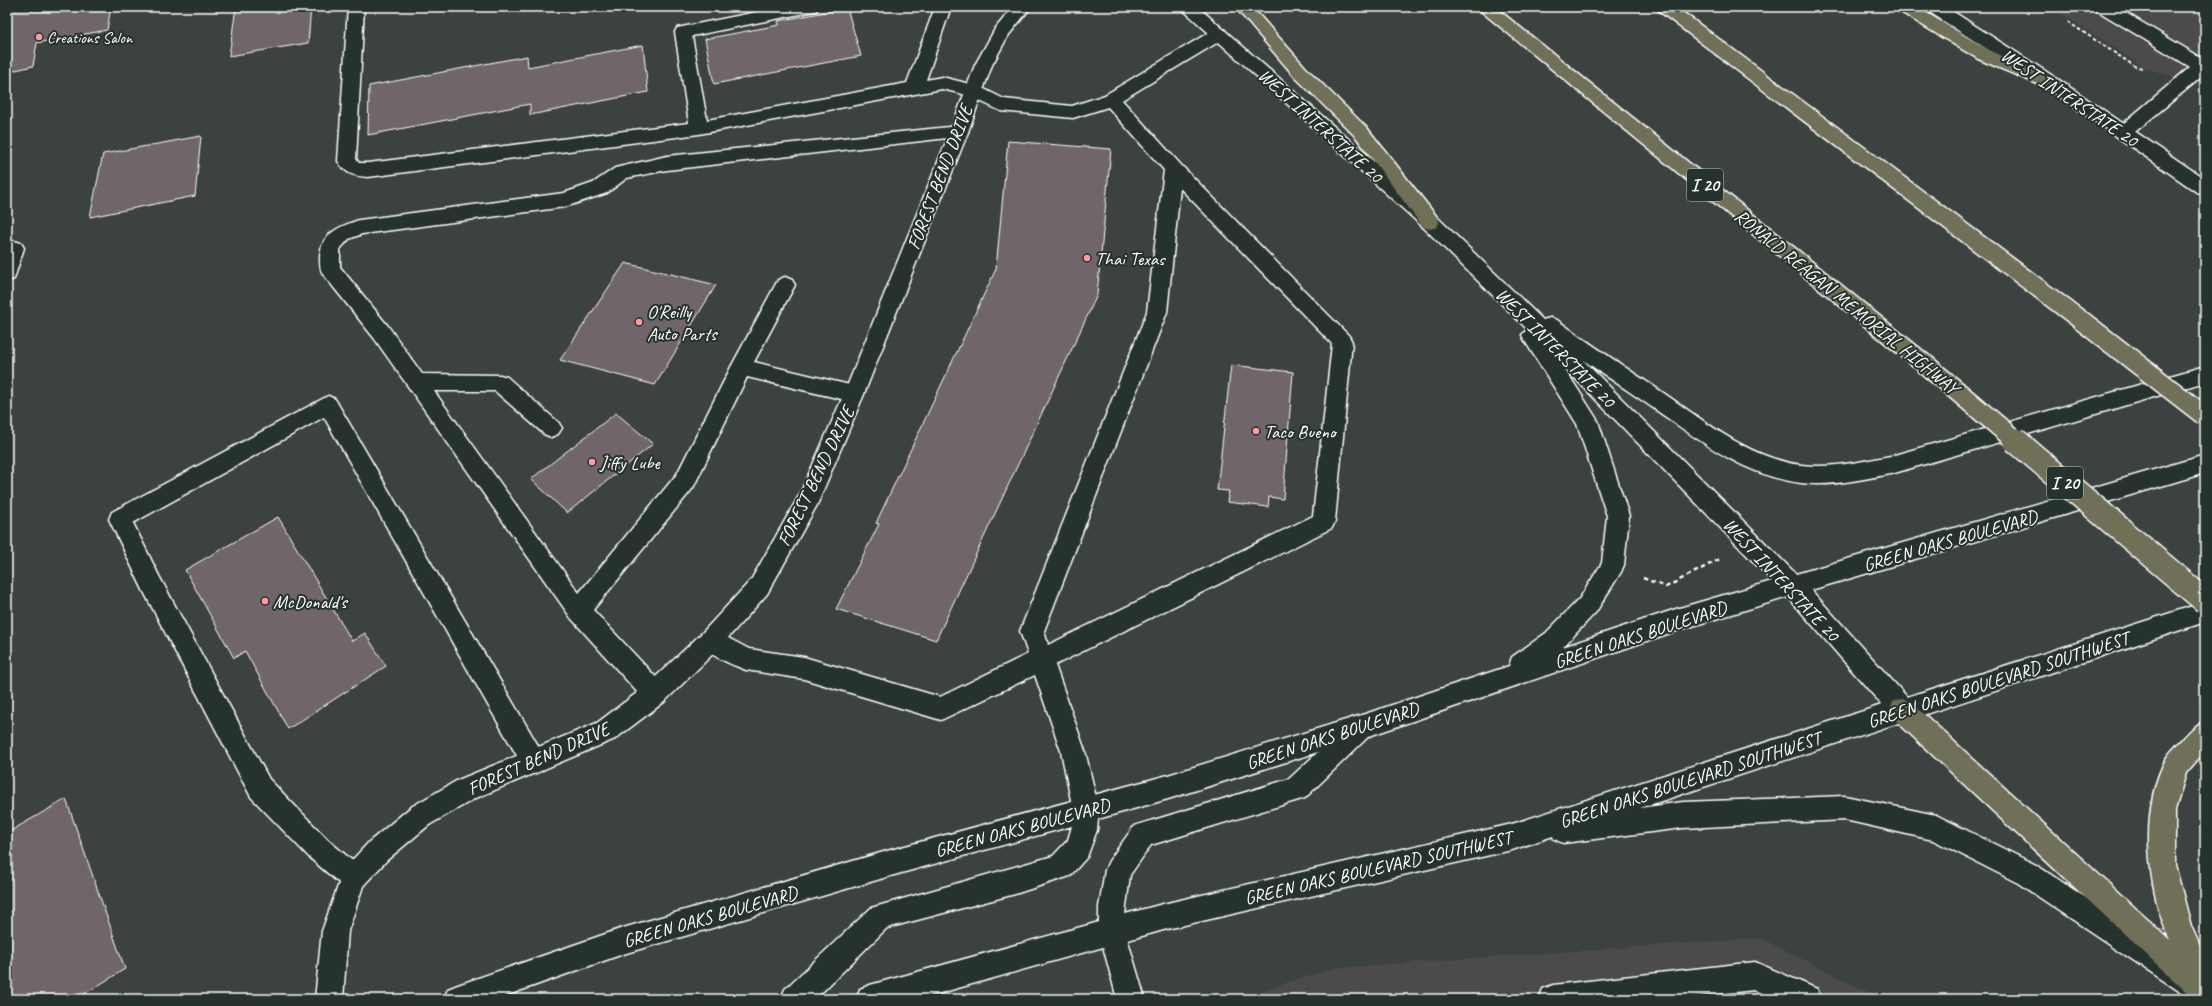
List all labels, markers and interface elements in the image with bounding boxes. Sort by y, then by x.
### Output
place label: Creations Salon [47,28,133,48]
marker: Creations Salon [34,32,44,42]
street label: WEST INTERSTATE 20 [1996,43,2144,153]
street label: WEST INTERSTATE 20 [1253,63,1389,189]
street label: FOREST BEND DRIVE [901,99,979,253]
road number: I 20 [1687,169,1723,201]
street label: RONALD REAGAN MEMORIAL HIGHWAY [1729,204,1966,402]
place label: Thai Texas [1095,247,1166,271]
marker: Thai Texas [1082,253,1092,263]
street label: WEST INTERSTATE 20 [1490,283,1621,414]
place label: O'Reilly Auto Parts [647,300,719,346]
marker: O'Reilly Auto Parts [634,317,644,327]
street label: FOREST BEND DRIVE [772,400,861,550]
place label: Taco Bueno [1264,420,1338,444]
marker: Taco Bueno [1251,426,1261,436]
place label: Jiffy Lube [599,451,662,475]
marker: Jiffy Lube [587,457,597,467]
road number: I 20 [2047,467,2083,499]
street label: GREEN OAKS BOULEVARD [1861,504,2042,577]
street label: WEST INTERSTATE 20 [1718,513,1846,647]
place label: McDonald's [273,590,349,614]
street label: GREEN OAKS BOULEVARD [1551,595,1731,674]
marker: McDonald's [260,596,270,606]
street label: GREEN OAKS BOULEVARD SOUTHWEST [1865,625,2136,734]
street label: GREEN OAKS BOULEVARD [1243,696,1423,775]
street label: FOREST BEND DRIVE [464,716,615,801]
street label: GREEN OAKS BOULEVARD SOUTHWEST [1557,725,1828,834]
street label: GREEN OAKS BOULEVARD [932,793,1114,863]
street label: GREEN OAKS BOULEVARD SOUTHWEST [1242,825,1518,910]
street label: GREEN OAKS BOULEVARD [621,880,802,953]

